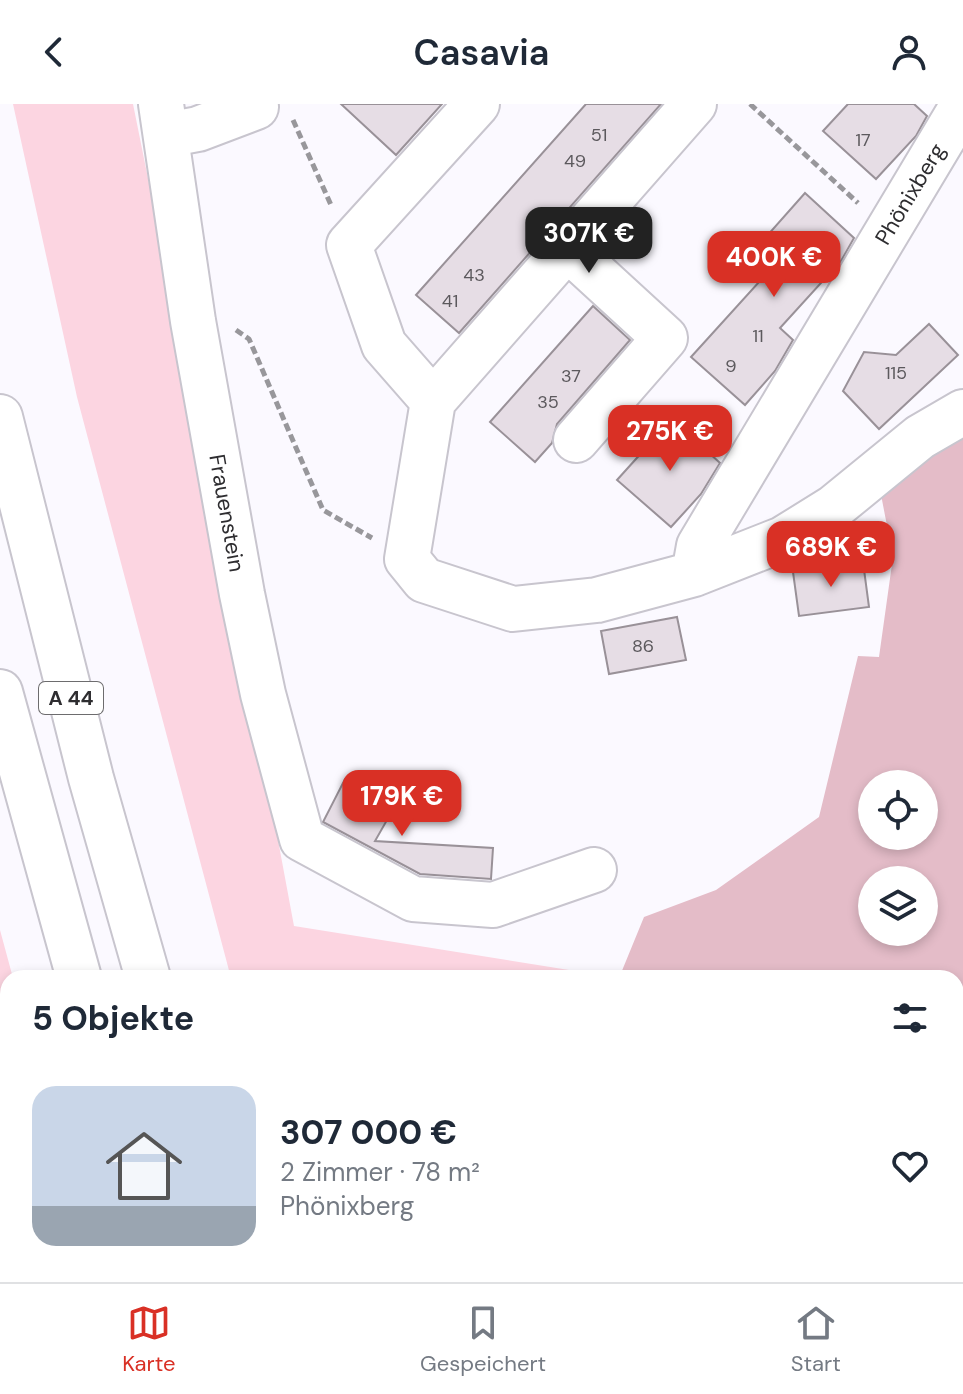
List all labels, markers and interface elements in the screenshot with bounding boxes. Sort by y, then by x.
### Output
text: Casavia [413,29,550,76]
icon: back [32,30,76,74]
icon: person [887,30,931,74]
house number: 51 [591,123,607,147]
house number: 17 [855,128,871,152]
street label: Phönixberg [868,138,952,250]
house number: 49 [564,149,586,173]
pin: 307K € [524,207,654,275]
text: 307K € [543,216,635,250]
pin: 400K € [709,231,839,299]
text: 400K € [725,240,823,274]
house number: 43 [463,263,485,287]
house number: 41 [442,289,458,313]
house number: 11 [752,324,764,348]
house number: 9 [725,354,737,378]
house number: 115 [885,361,907,385]
house number: 37 [561,364,581,388]
house number: 35 [537,390,559,414]
pin: 275K € [605,405,735,473]
text: 275K € [626,414,714,448]
street label: Frauenstein [202,452,252,574]
pin: 689K € [766,521,896,589]
text: 689K € [785,530,877,564]
house number: 86 [632,634,654,658]
road number: A 44 [39,682,103,714]
pin: 179K € [337,770,467,838]
map controls [858,770,938,946]
button: locate [858,770,938,850]
text: 179K € [360,779,444,813]
button: layers [858,866,938,946]
text: 5 Objekte [32,996,194,1041]
icon: filters [888,996,932,1040]
text: 307 000 € [280,1110,457,1155]
icon: home [96,1118,192,1214]
icon: heart [888,1144,932,1188]
text: 2 Zimmer · 78 m² [280,1155,480,1189]
text: Phönixberg [280,1189,414,1223]
tab: Karte [122,1301,176,1378]
tab: Gespeichert [420,1301,546,1378]
tab: Start [791,1301,841,1378]

